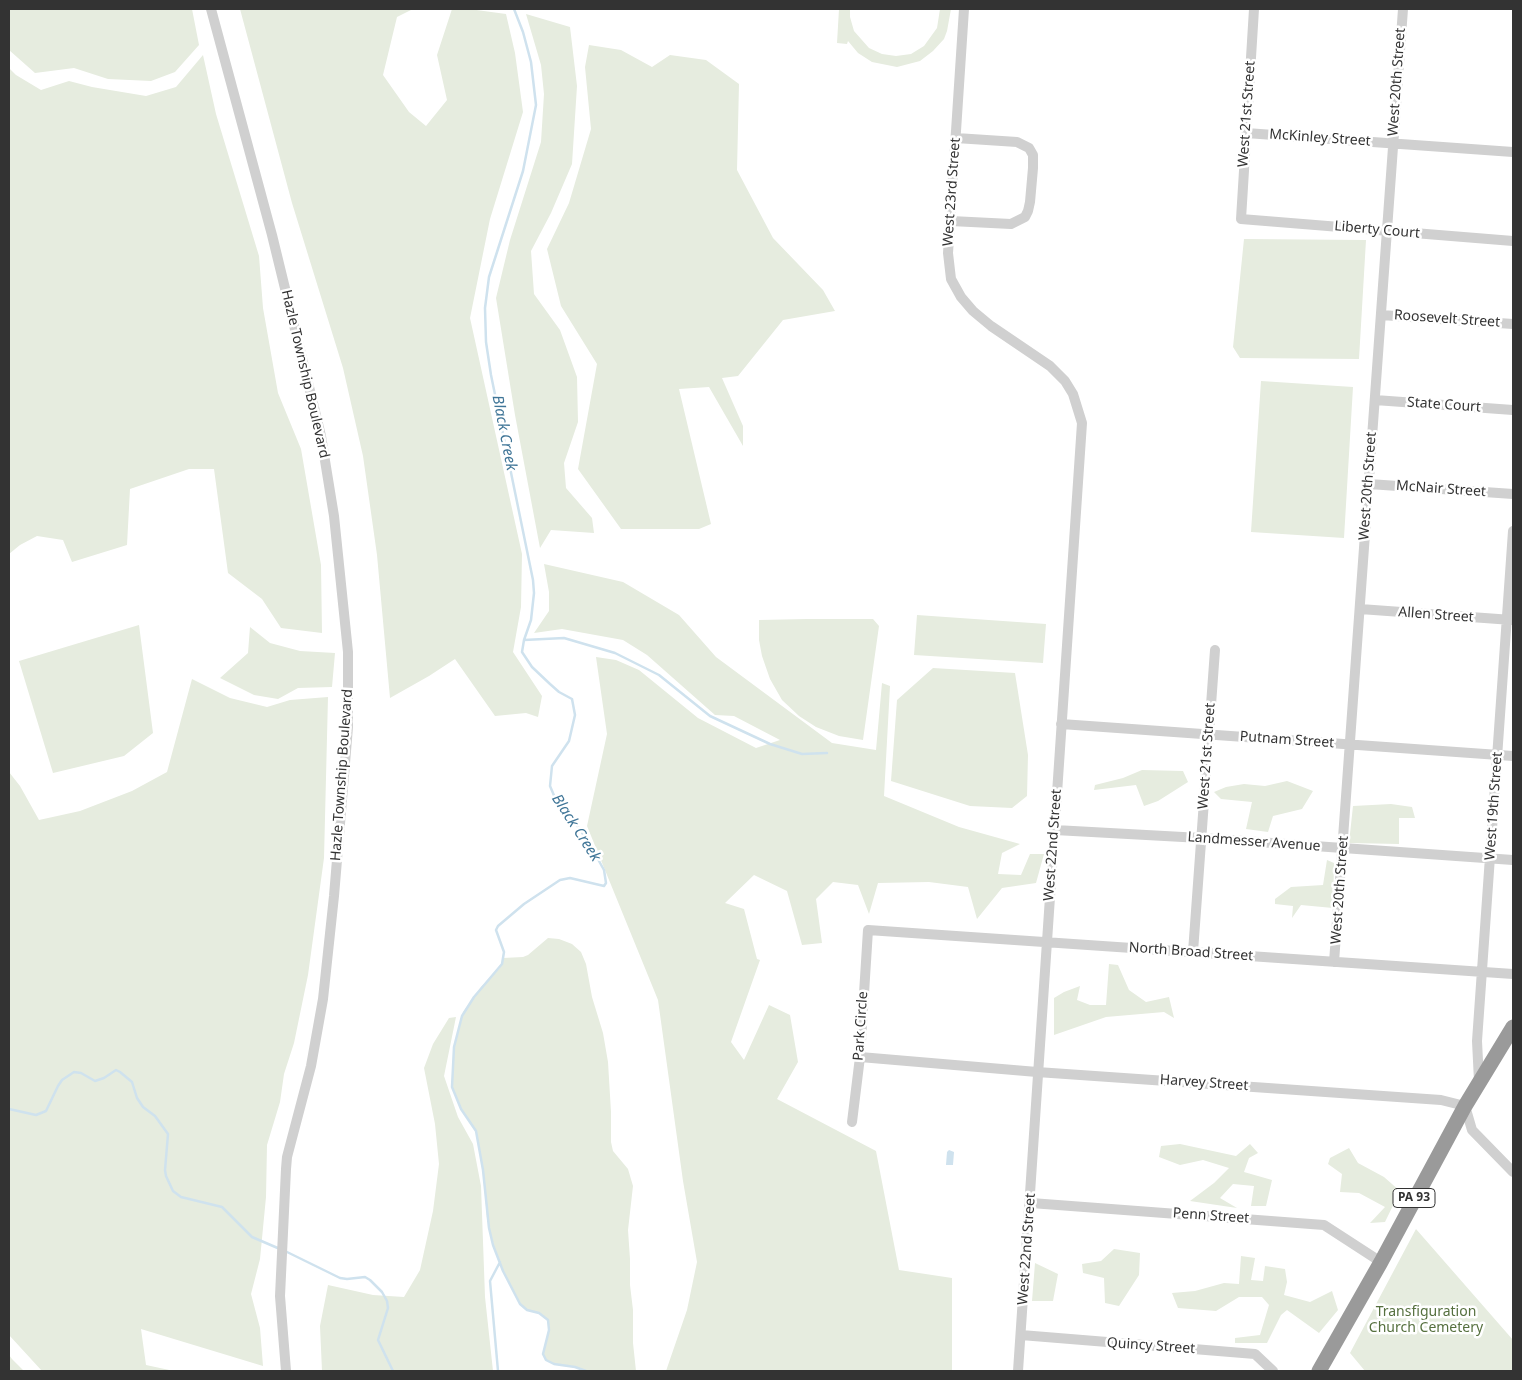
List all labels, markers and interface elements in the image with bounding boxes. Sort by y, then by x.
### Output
street label: West 20th Street [1385,27,1409,137]
street label: West 21st Street [1235,60,1259,168]
street label: McKinley Street [1269,126,1371,150]
street label: West 23rd Street [940,137,964,247]
street label: Liberty Court [1333,218,1421,242]
street label: Hazle Township Boulevard [277,288,333,460]
street label: Roosevelt Street [1393,307,1501,331]
water label: Black Creek [488,394,520,472]
street label: State Court [1407,394,1481,416]
street label: West 20th Street [1356,431,1380,541]
street label: McNair Street [1396,477,1486,501]
street label: Allen Street [1398,604,1474,626]
street label: Hazle Township Boulevard [328,688,356,862]
street label: West 21st Street [1195,702,1219,810]
street label: Putnam Street [1239,728,1335,752]
street label: West 19th Street [1482,751,1506,861]
street label: West 22nd Street [1041,789,1065,901]
water label: Black Creek [548,791,604,865]
street label: Landmesser Avenue [1187,829,1321,855]
street label: West 20th Street [1328,835,1352,945]
street label: North Broad Street [1128,939,1254,965]
street label: Park Circle [850,991,872,1061]
street label: Harvey Street [1159,1072,1249,1094]
road number: PA 93 [1393,1188,1435,1208]
street label: West 22nd Street [1015,1193,1039,1305]
street label: Penn Street [1172,1205,1250,1227]
park label: Transfiguration Church Cemetery [1369,1304,1483,1336]
street label: Quincy Street [1106,1335,1196,1357]

